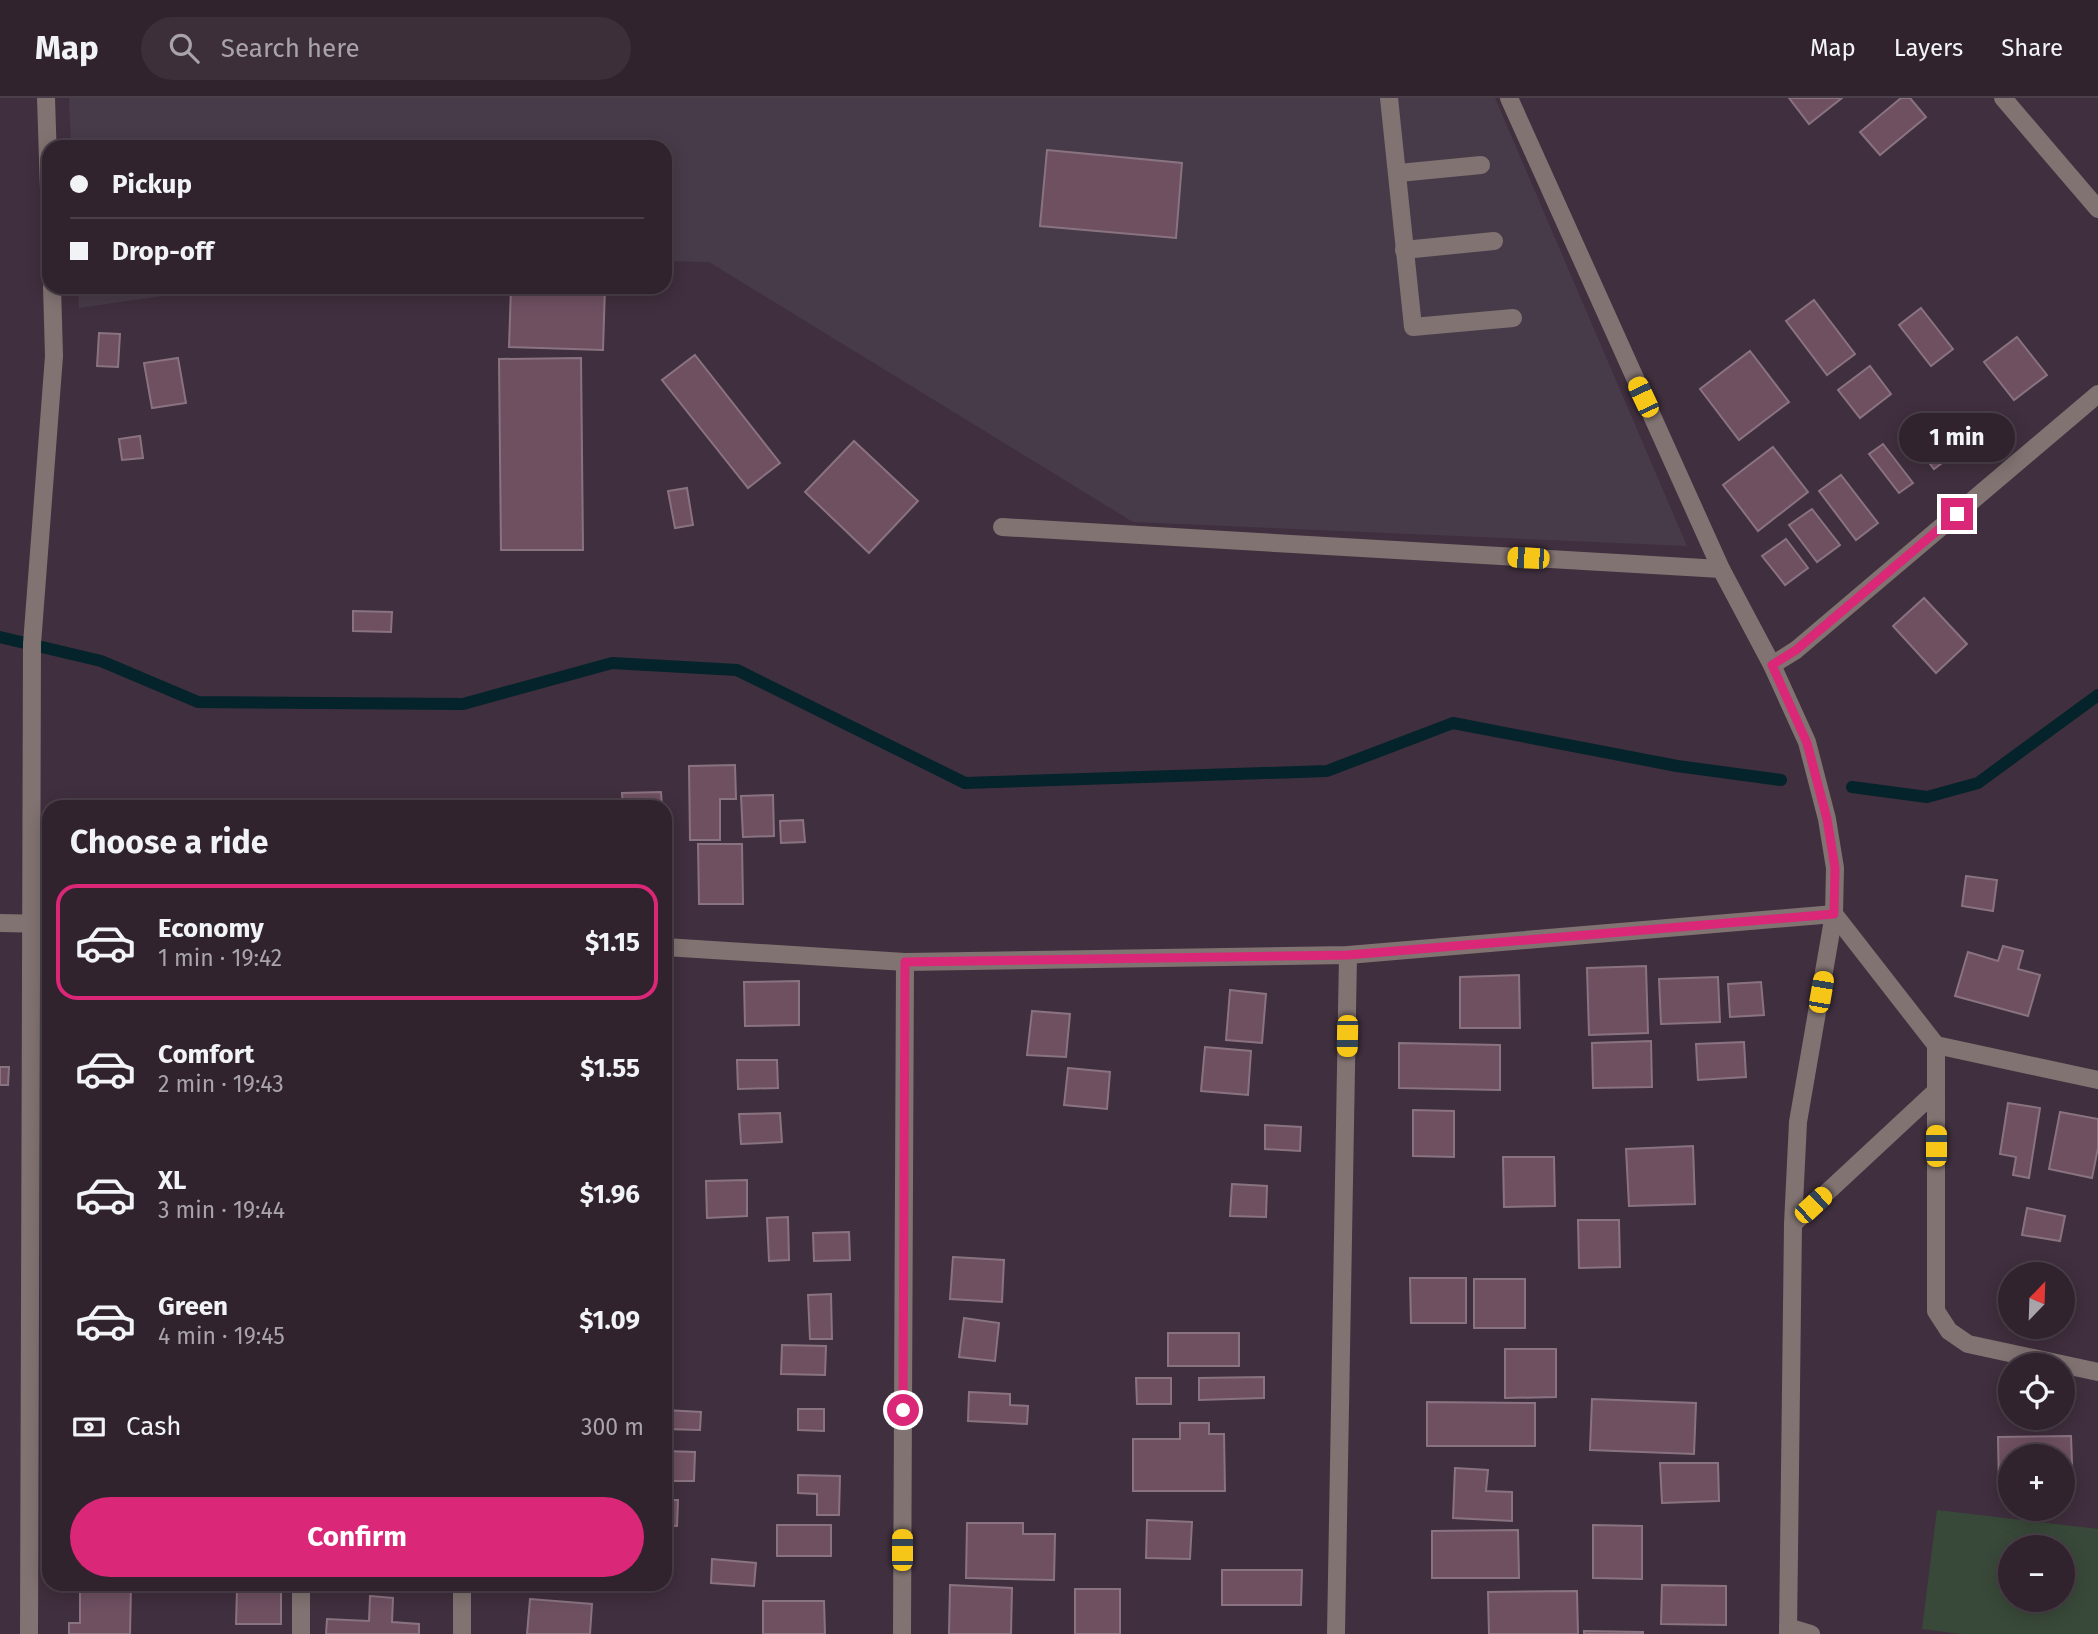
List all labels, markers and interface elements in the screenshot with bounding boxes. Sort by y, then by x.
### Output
search box [141,17,631,80]
text: Map [35,28,99,68]
icon: search [165,29,203,67]
text: Search here [221,33,360,64]
text: Map [1810,34,1856,62]
text: Layers [1894,34,1963,62]
text: Share [2001,34,2063,62]
text: Pickup [112,169,192,200]
text: Drop-off [112,236,214,267]
car [1625,374,1662,420]
callout: 1 min [1899,412,2015,462]
text: 1 min [1929,423,1985,451]
route end [1941,498,1973,530]
car [1507,546,1550,570]
text: Choose a ride [70,823,268,861]
icon: car [74,911,137,974]
text: Economy [158,913,264,944]
text: $1.15 [585,927,640,958]
text: 1 min · 19:42 [158,944,282,972]
car [1808,969,1835,1015]
car [1337,1015,1358,1057]
icon: car [74,1037,137,1100]
text: Comfort [158,1039,254,1070]
text: $1.55 [580,1053,640,1084]
text: 2 min · 19:43 [158,1070,284,1098]
car [1926,1125,1947,1167]
icon: car [74,1163,137,1226]
text: XL [158,1165,186,1196]
text: $1.96 [580,1179,640,1210]
car [1791,1183,1836,1227]
text: 3 min · 19:44 [158,1196,285,1224]
north arrow [1998,1262,2076,1339]
map controls [1998,1262,2075,1612]
icon: car [74,1289,137,1352]
text: Green [158,1291,228,1322]
text: $1.09 [579,1305,640,1336]
text: 4 min · 19:45 [158,1322,285,1350]
button: locate [1998,1353,2075,1430]
route start [887,1394,919,1426]
icon: cash [70,1408,108,1446]
text: Cash [126,1411,182,1442]
text: 300 m [581,1413,644,1441]
button: + [1998,1444,2075,1521]
button: Confirm [70,1497,644,1577]
car [892,1529,913,1571]
button: − [1998,1535,2075,1612]

